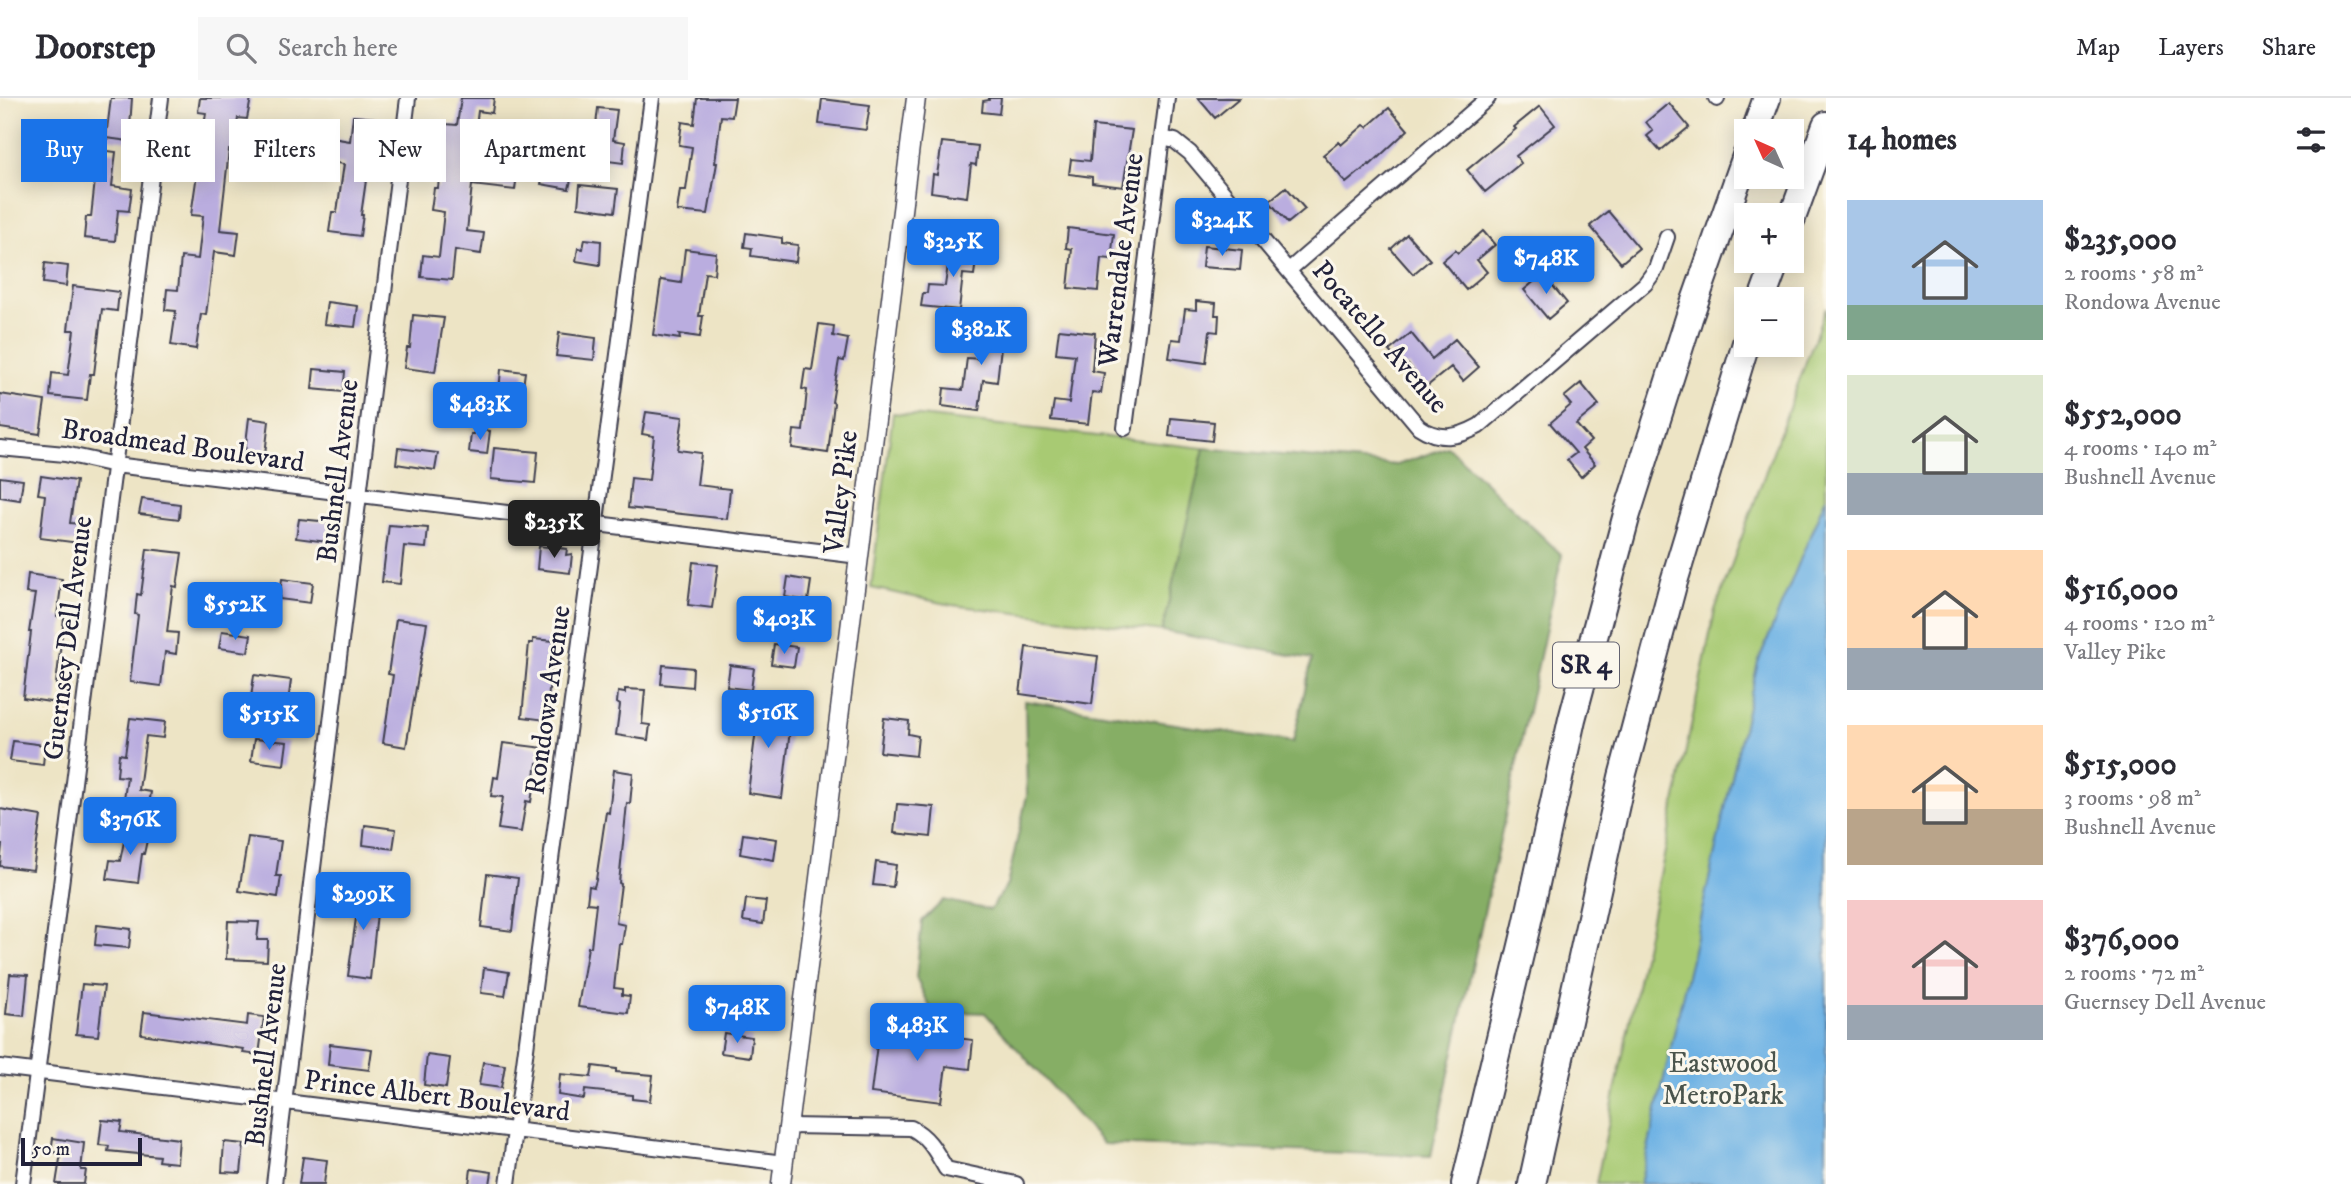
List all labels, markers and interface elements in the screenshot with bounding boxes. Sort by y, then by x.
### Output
search box [198,17,688,80]
text: Doorstep [35,28,156,69]
icon: search [222,29,260,67]
text: Search here [278,32,398,65]
text: Map [2076,33,2120,63]
text: Layers [2158,33,2224,63]
text: Share [2262,33,2316,63]
chip: Buy [21,119,107,182]
chip: Rent [121,119,215,182]
chip: Filters [229,119,340,182]
chip: New [354,119,446,182]
chip: Apartment [460,119,610,182]
north arrow [1734,119,1804,189]
map controls [1734,119,1804,357]
icon: filters [2292,121,2330,159]
text: 14 homes [1847,122,1957,159]
street label: Warrendale Avenue [1090,151,1151,370]
pin: $324K [1173,198,1271,258]
button: + [1734,203,1804,273]
text: $324K [1191,206,1253,235]
pin: $325K [904,220,1002,279]
text: $235,000 [2064,222,2177,259]
text: $325K [923,227,983,256]
icon: home [1903,228,1987,312]
pin: $748K [1497,236,1595,296]
text: $748K [1513,244,1579,273]
street label: Pocatello Avenue [1304,253,1456,421]
text: 2 rooms · 58 m² [2064,259,2203,288]
button: − [1734,287,1804,357]
text: Rondowa Avenue [2064,288,2221,317]
pin: $382K [932,308,1030,367]
text: $382K [951,315,1011,344]
street label: Bushnell Avenue [309,377,367,565]
pin: $483K [431,382,529,442]
text: $483K [449,390,511,419]
text: $552,000 [2064,397,2182,434]
icon: home [1903,403,1987,487]
street label: Broadmead Boulevard [59,412,307,480]
street label: Valley Pike [816,428,866,557]
text: 4 rooms · 140 m² [2064,434,2217,463]
text: Bushnell Avenue [2064,463,2216,492]
pin: $235K [505,500,603,560]
text: $235K [524,508,584,537]
street label: Guernsey Dell Avenue [36,514,100,762]
text: $516,000 [2064,572,2178,609]
icon: home [1903,578,1987,662]
pin: $552K [186,582,284,642]
text: $552K [204,590,266,619]
pin: $403K [735,596,833,656]
street label: Rondowa Avenue [517,603,579,797]
text: $403K [753,604,815,633]
text: 4 rooms · 120 m² [2064,609,2215,638]
text: Valley Pike [2064,638,2166,667]
road number: SR 4 [1553,642,1619,688]
pin: $516K [719,690,817,750]
pin: $515K [220,692,318,752]
text: $516K [738,698,798,727]
text: $515K [239,700,299,729]
text: $515,000 [2064,747,2177,784]
icon: home [1903,753,1987,837]
text: 3 rooms · 98 m² [2064,784,2201,813]
pin: $376K [81,798,179,857]
text: $376K [99,805,161,834]
text: Bushnell Avenue [2064,813,2216,842]
pin: $299K [314,872,412,932]
text: $299K [332,880,394,909]
text: $376,000 [2064,922,2179,959]
icon: home [1903,928,1987,1012]
text: 2 rooms · 72 m² [2064,959,2204,988]
street label: Bushnell Avenue [237,961,295,1149]
pin: $748K [688,986,786,1045]
text: Guernsey Dell Avenue [2064,988,2266,1017]
text: $748K [704,993,770,1022]
pin: $483K [868,1004,966,1063]
text: $483K [886,1011,948,1040]
park label: Eastwood MetroPark [1662,1046,1784,1113]
street label: Prince Albert Boulevard [302,1062,572,1130]
scale bar [21,1135,142,1167]
text: 50 m [32,1138,70,1161]

